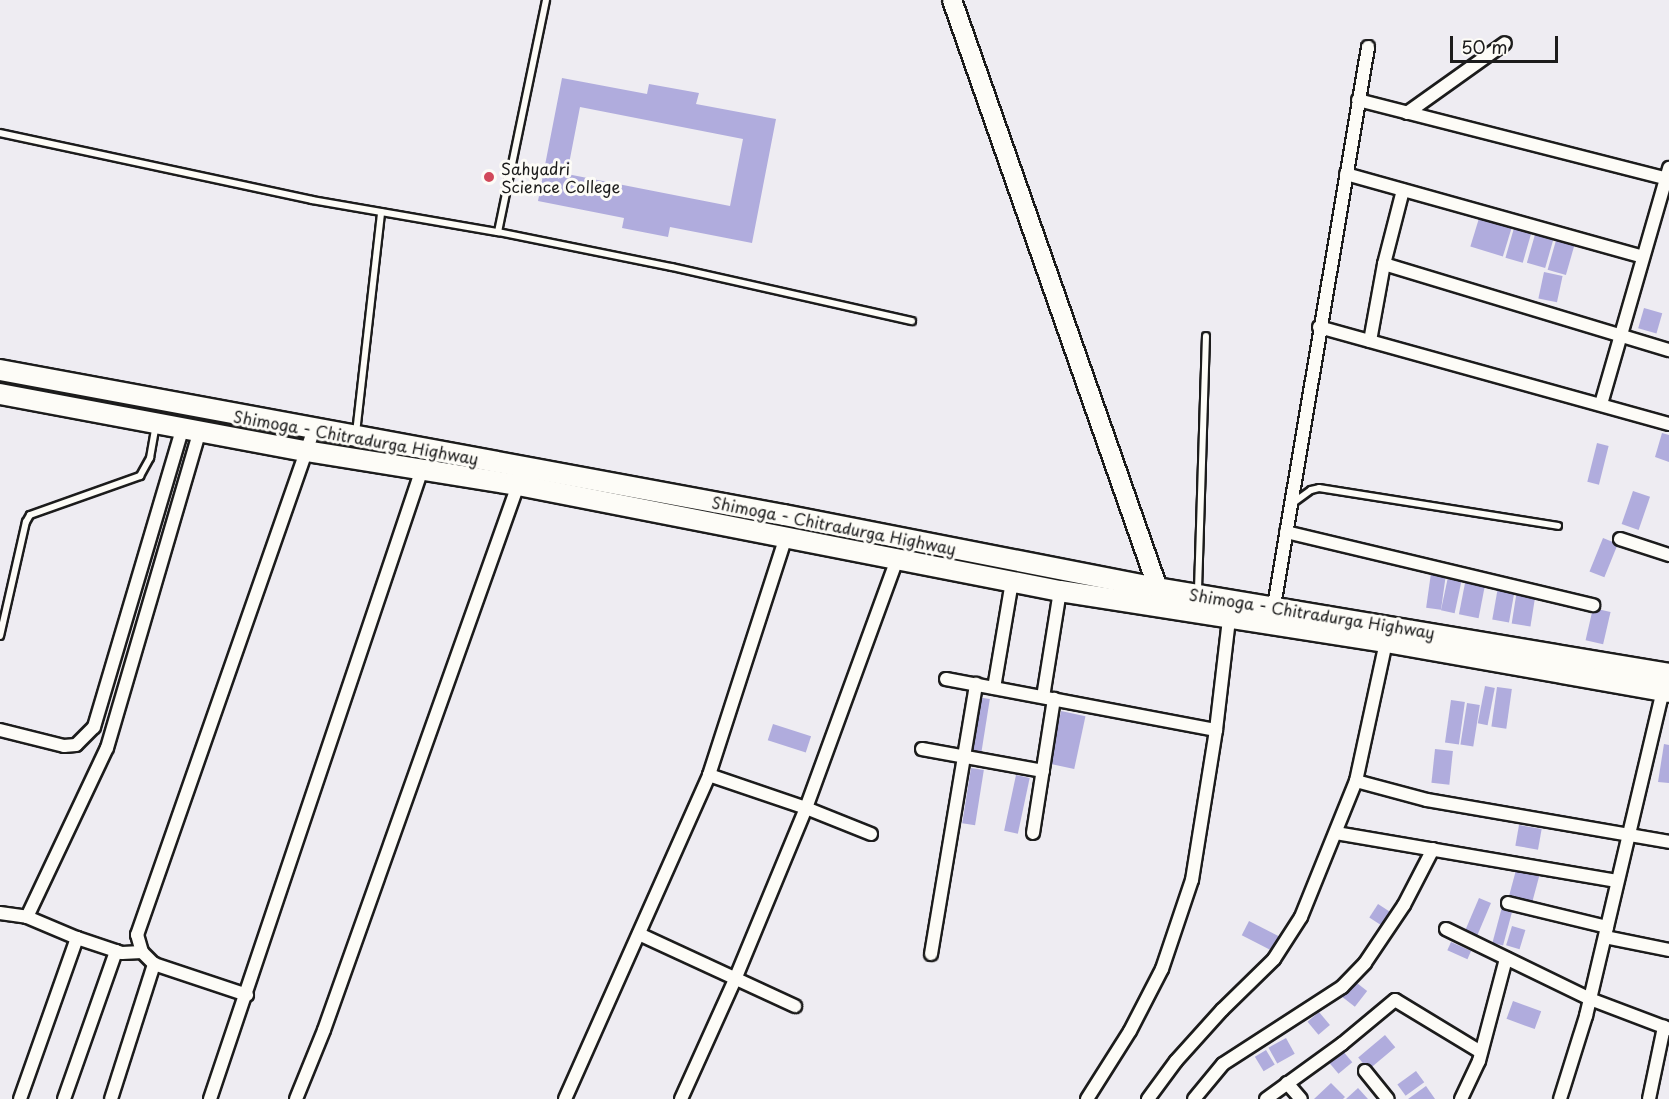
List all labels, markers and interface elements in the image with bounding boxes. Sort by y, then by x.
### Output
scale bar [1453,24,1561,62]
text: 50 m [1461,33,1508,60]
place label: Sahyadri Science College [501,158,620,196]
marker: Sahyadri Science College [482,170,496,184]
street label: Shimoga - Chitradurga Highway [232,406,480,468]
street label: Shimoga - Chitradurga Highway [710,492,958,558]
street label: Shimoga - Chitradurga Highway [1187,584,1437,642]

